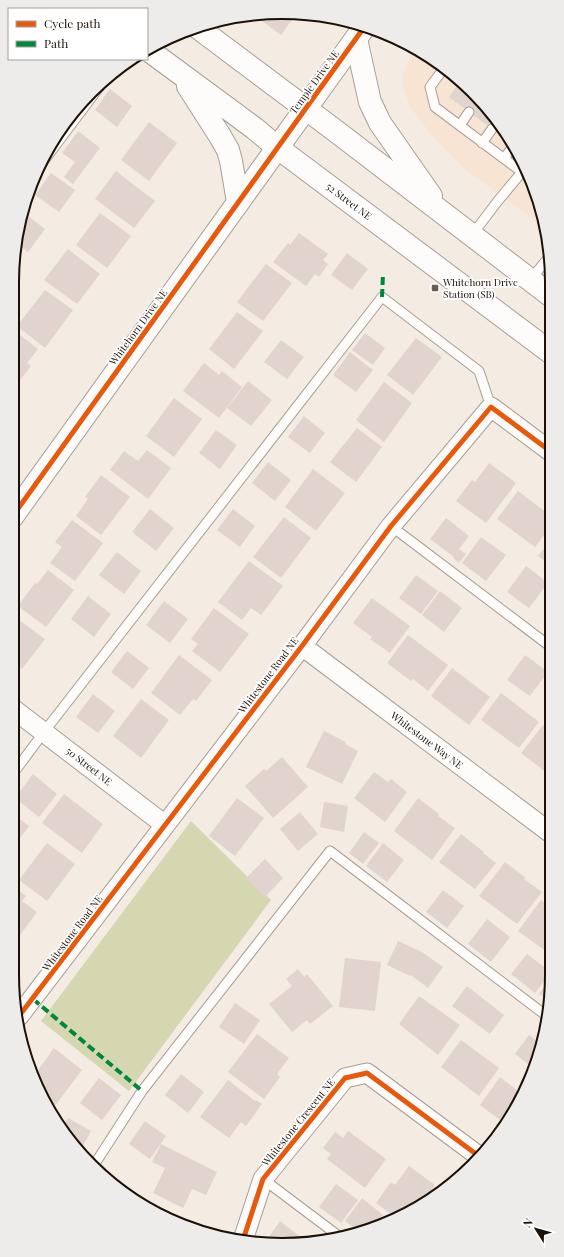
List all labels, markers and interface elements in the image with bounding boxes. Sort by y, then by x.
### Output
legend [8,8,148,60]
text: Cycle path [44,15,101,31]
text: Path [44,35,68,51]
street label: Temple Drive NE [286,47,342,117]
street label: 52 Street NE [323,179,375,223]
place label: Whitehorn Drive Station (SB) [442,275,518,301]
marker: Whitehorn Drive Station (SB) [430,283,440,293]
street label: Whitehorn Drive NE [105,286,170,369]
street label: Whitestone Road NE [234,634,301,717]
street label: Whitestone Way NE [387,708,466,772]
street label: 50 Street NE [63,744,115,788]
street label: Whitestone Road NE [38,892,105,975]
street label: Whitestone Crescent NE [258,1075,338,1170]
north arrow [516,1209,556,1249]
text: N [519,1215,536,1230]

